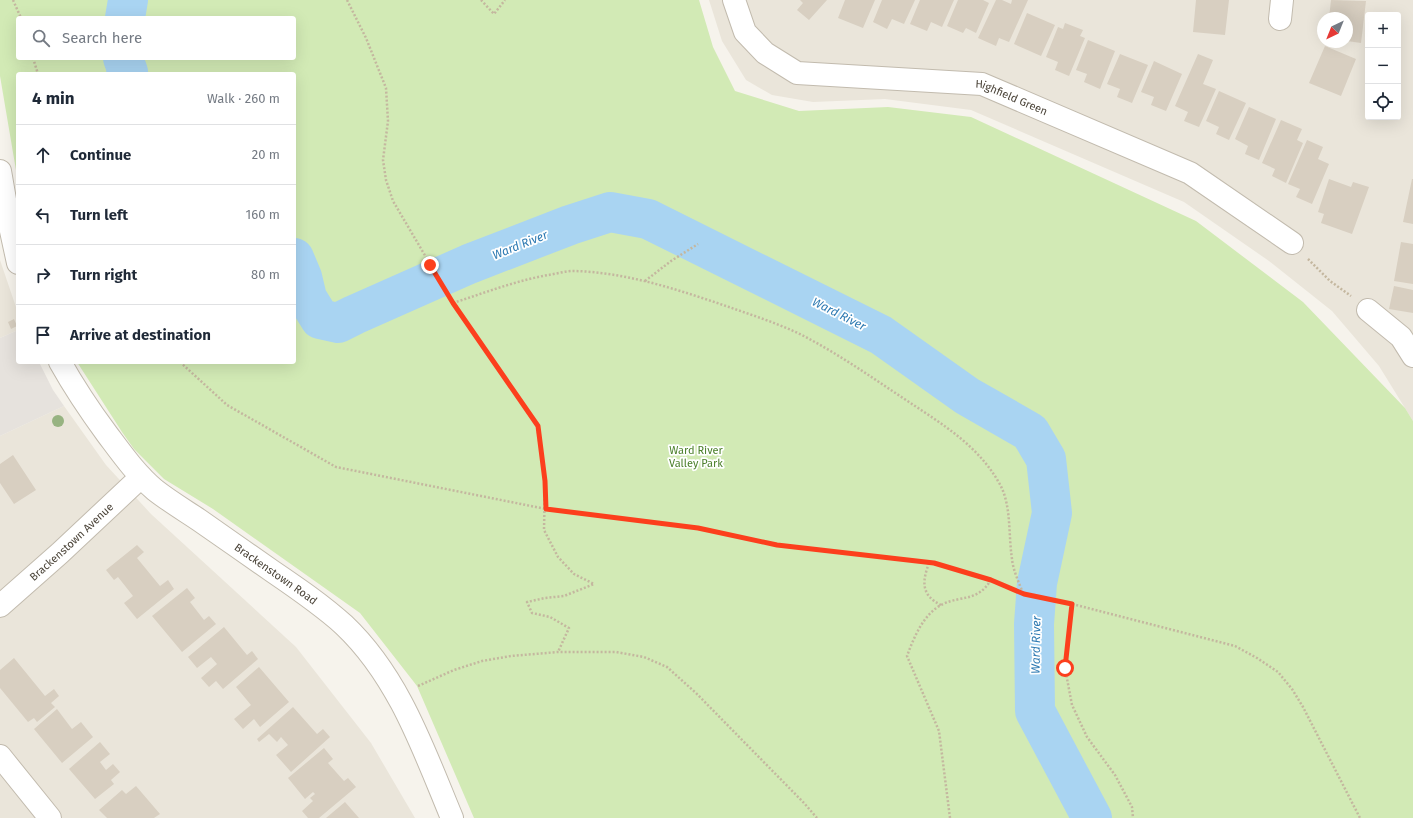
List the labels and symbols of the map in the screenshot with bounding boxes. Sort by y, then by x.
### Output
north arrow [1317,12,1353,48]
street label: Highfield Green [975,78,1049,118]
water label: Ward River [490,227,550,262]
route end [421,256,439,274]
water label: Ward River [810,295,868,334]
park label: Ward River Valley Park [669,444,724,470]
street label: Brackenstown Avenue [27,500,116,584]
street label: Brackenstown Road [232,541,319,608]
water label: Ward River [1028,615,1044,674]
route start [1056,659,1074,677]

